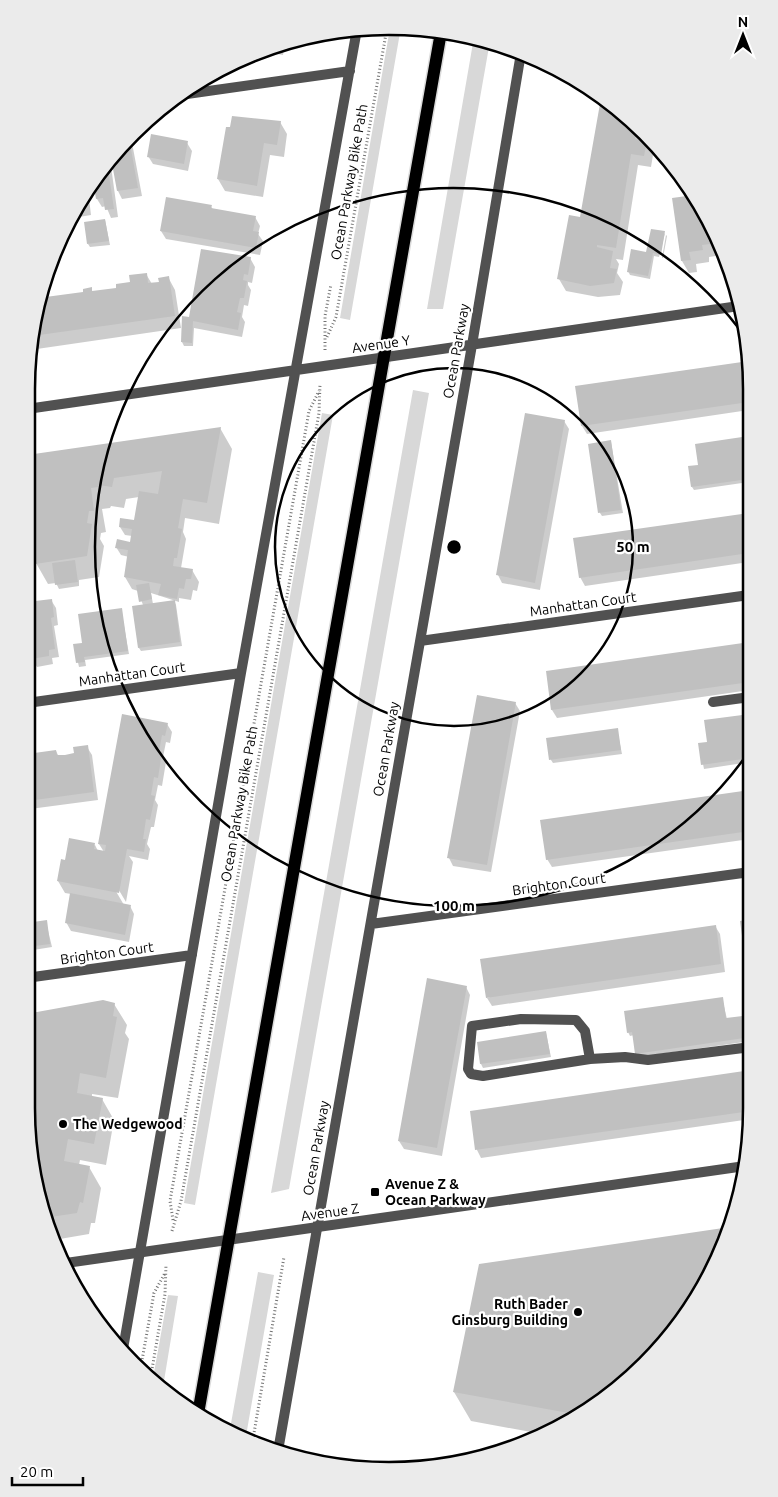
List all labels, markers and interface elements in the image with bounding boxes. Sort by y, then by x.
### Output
north arrow [718,10,768,60]
text: N [738,14,748,30]
street label: Ocean Parkway Bike Path [327,103,371,261]
street label: Ocean Parkway [440,302,472,400]
street label: Avenue Y [351,332,411,356]
centre of rings [445,538,463,556]
text: 50 m [616,538,650,555]
street label: Manhattan Court [529,589,638,619]
street label: Manhattan Court [78,659,187,689]
street label: Ocean Parkway [370,700,402,798]
street label: Ocean Parkway Bike Path [217,725,261,883]
street label: Brighton Court [511,869,607,898]
text: 100 m [433,897,475,914]
street label: Brighton Court [59,938,155,967]
street label: Ocean Parkway [300,1099,332,1197]
place label: The Wedgewood [73,1116,183,1132]
marker: The Wedgewood [57,1118,69,1130]
place label: Avenue Z & Ocean Parkway [385,1176,486,1208]
marker: Avenue Z & Ocean Parkway [369,1186,381,1198]
street label: Avenue Z [300,1200,360,1224]
place label: Ruth Bader Ginsburg Building [452,1296,568,1328]
marker: Ruth Bader Ginsburg Building [572,1306,584,1318]
scale bar [12,1454,84,1486]
text: 20 m [20,1463,53,1480]

